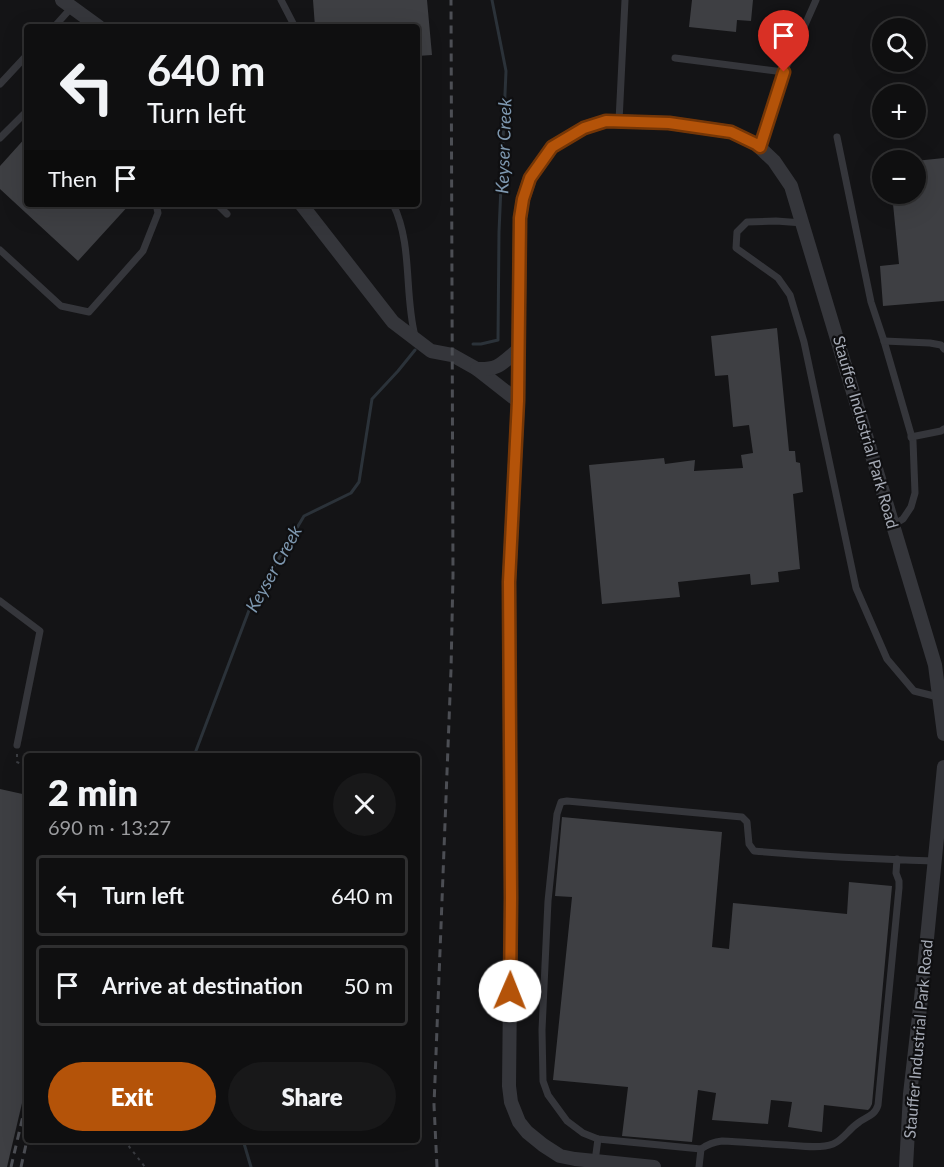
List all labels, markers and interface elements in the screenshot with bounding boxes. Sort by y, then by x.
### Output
pin [758,10,809,72]
map controls [872,18,926,204]
button: search [872,18,926,72]
icon: arrive [767,19,800,52]
text: 640 m [147,45,265,95]
icon: left [48,48,126,126]
button: + [872,84,926,138]
text: Turn left [147,96,246,129]
water label: Keyser Creek [490,97,516,194]
button: − [872,150,926,204]
icon: arrive [109,162,142,195]
text: Then [48,165,97,192]
street label: Stauffer Industrial Park Road [830,333,903,530]
water label: Keyser Creek [240,521,306,616]
text: 2 min [48,770,138,814]
button: close [333,773,396,836]
text: 690 m · 13:27 [48,815,171,839]
icon: left [51,879,84,912]
text: Turn left [102,882,184,909]
text: 640 m [331,882,393,909]
street label: Stauffer Industrial Park Road [899,939,936,1139]
position arrow [478,959,542,1023]
icon: arrive [51,969,84,1002]
text: Arrive at destination [102,972,303,999]
text: 50 m [344,972,393,999]
button: Exit [48,1062,216,1131]
button: Share [228,1062,396,1131]

